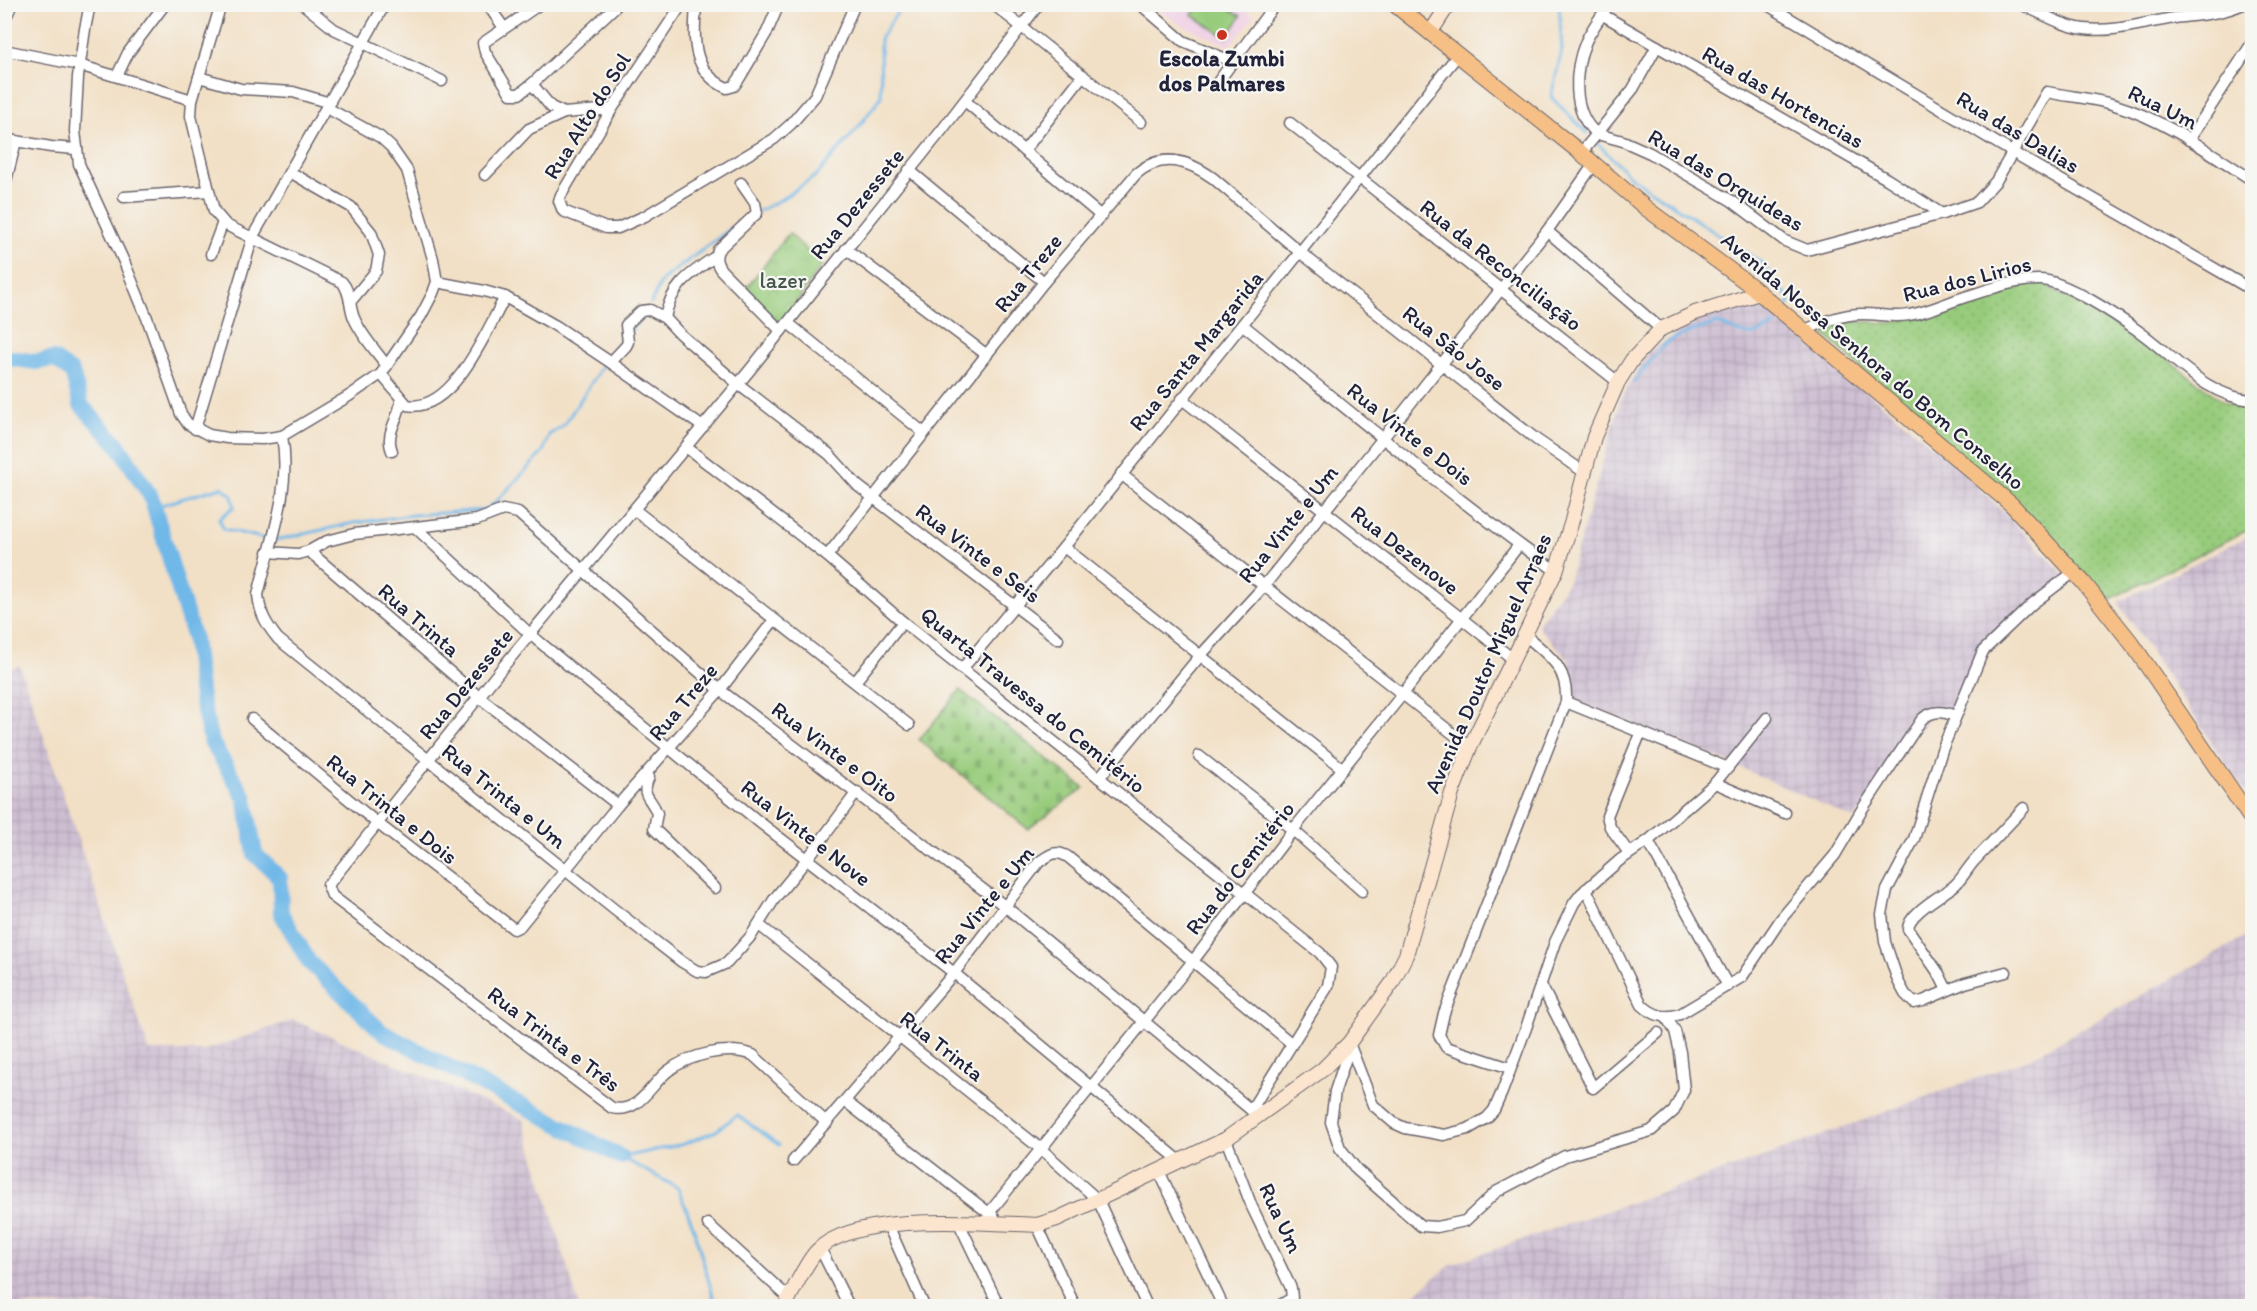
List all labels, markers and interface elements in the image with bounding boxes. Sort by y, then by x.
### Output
marker: Escola Zumbi dos Palmares [1215,28,1229,42]
street label: Rua das Hortencias [1697,40,1869,154]
place label: Escola Zumbi dos Palmares [1159,45,1285,97]
street label: Rua Alto do Sol [537,48,637,184]
street label: Rua Um [2124,79,2203,136]
street label: Rua das Dalias [1952,85,2084,179]
street label: Rua das Orquideas [1643,123,1809,237]
street label: Rua Dezessete [804,143,910,265]
street label: Rua da Reconciliação [1414,193,1588,337]
street label: Avenida Nossa Senhora do Bom Conselho [1716,226,2030,496]
street label: Rua Treze [988,228,1068,318]
street label: Rua dos Lirios [1900,250,2034,308]
street label: Rua Santa Margarida [1123,265,1269,437]
park label: lazer [760,267,807,294]
street label: Rua São Jose [1397,299,1511,397]
street label: Rua Vinte e Dois [1342,376,1478,492]
street label: Rua Vinte e Um [1232,459,1344,589]
street label: Rua Vinte e Seis [910,497,1046,609]
street label: Rua Dezenove [1345,499,1465,601]
street label: Avenida Doutor Miguel Arraes [1418,529,1558,797]
street label: Rua Trinta [373,577,466,663]
street label: Quarta Travessa do Cemitério [915,601,1151,799]
street label: Rua Dezessete [413,623,519,745]
street label: Rua Treze [643,658,723,746]
street label: Rua Vinte e Oito [766,695,904,809]
street label: Rua Trinta e Um [436,737,572,855]
street label: Rua Trinta e Dois [321,748,463,870]
street label: Rua Vinte e Nove [735,774,877,892]
street label: Rua do Cemitério [1180,796,1300,940]
street label: Rua Vinte e Um [928,840,1040,970]
street label: Rua Trinta e Três [482,980,626,1098]
street label: Rua Trinta [895,1005,990,1088]
street label: Rua Um [1253,1179,1309,1258]

